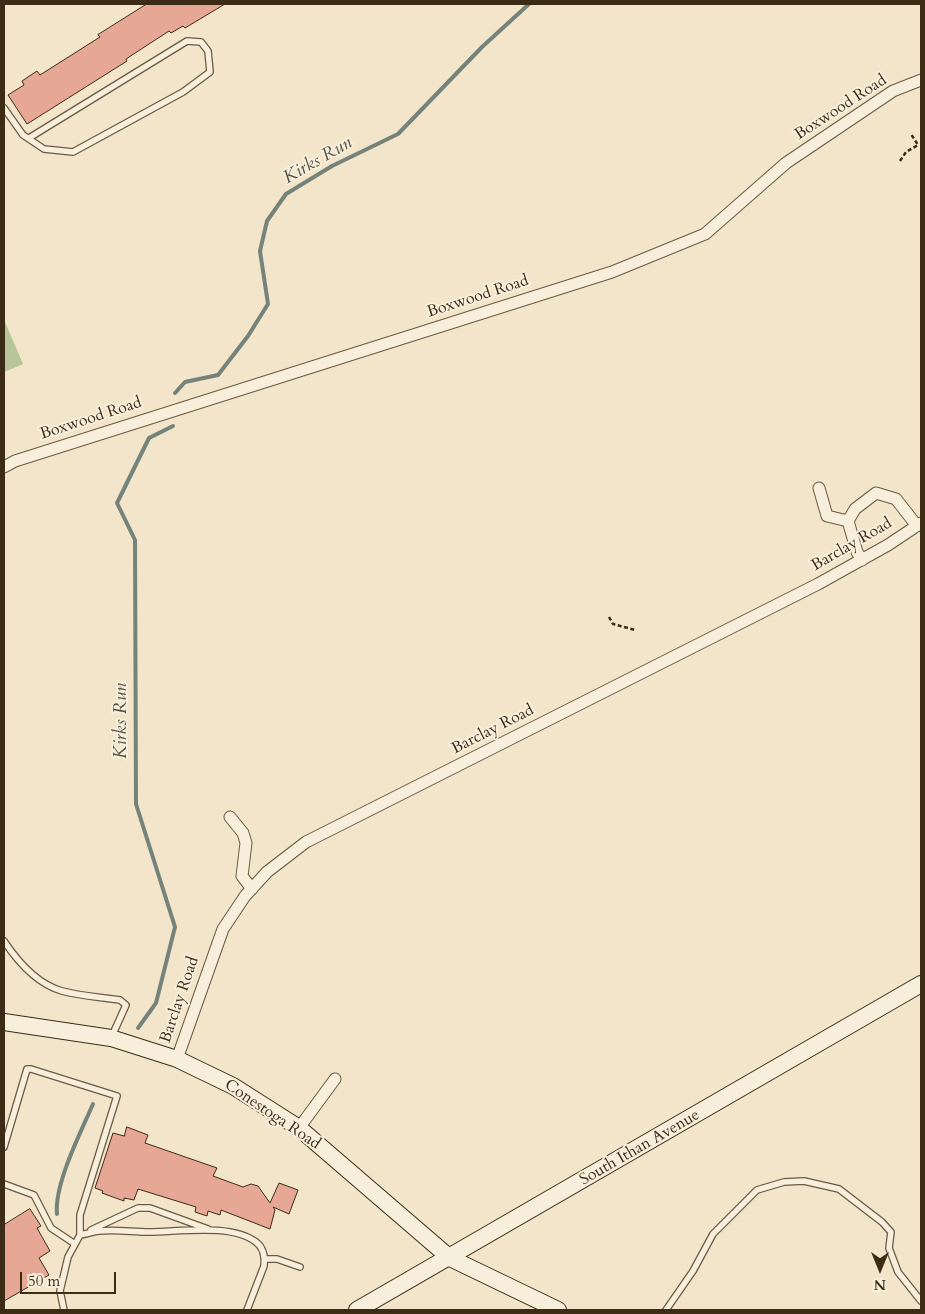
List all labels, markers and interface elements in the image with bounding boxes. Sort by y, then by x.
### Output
street label: Boxwood Road [792,71,890,145]
water label: Kirks Run [280,133,356,189]
street label: Boxwood Road [425,272,531,322]
street label: Boxwood Road [38,394,144,444]
street label: Barclay Road [808,514,896,576]
water label: Kirks Run [111,683,133,759]
street label: Barclay Road [449,701,537,759]
street label: Barclay Road [156,954,204,1046]
street label: Conestoga Road [220,1076,324,1154]
street label: South Ithan Avenue [577,1106,703,1190]
north arrow [855,1244,905,1294]
scale bar [22,1262,119,1294]
text: 50 m [28,1271,60,1291]
text: N [874,1275,886,1294]

